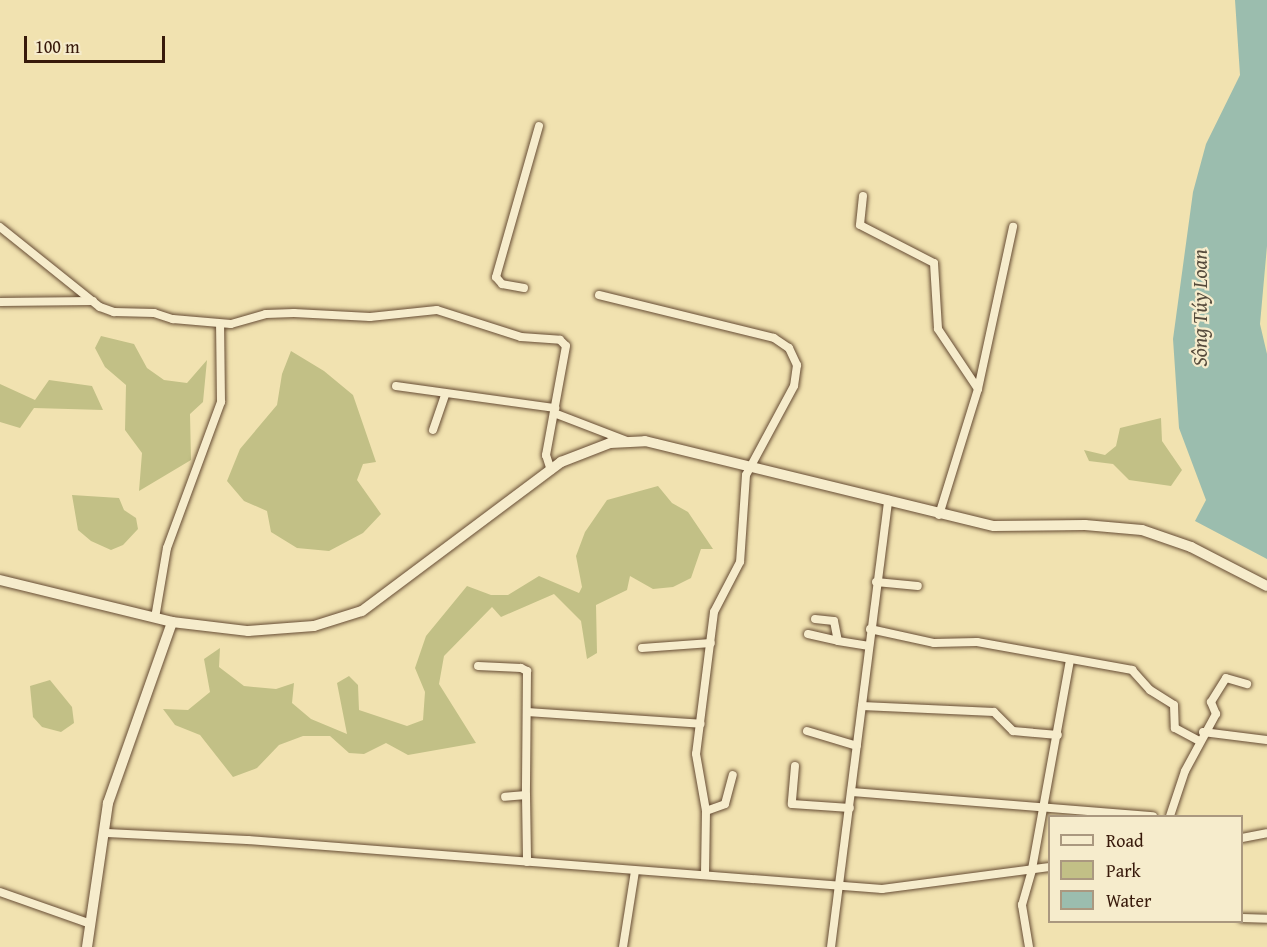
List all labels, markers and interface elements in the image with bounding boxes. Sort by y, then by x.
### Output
scale bar [27,24,168,62]
text: 100 m [35,33,80,60]
water label: Sông Túy Loan [1187,249,1213,367]
legend [1048,815,1243,923]
text: Road [1106,827,1144,854]
text: Park [1106,857,1141,884]
text: Water [1106,887,1151,914]

